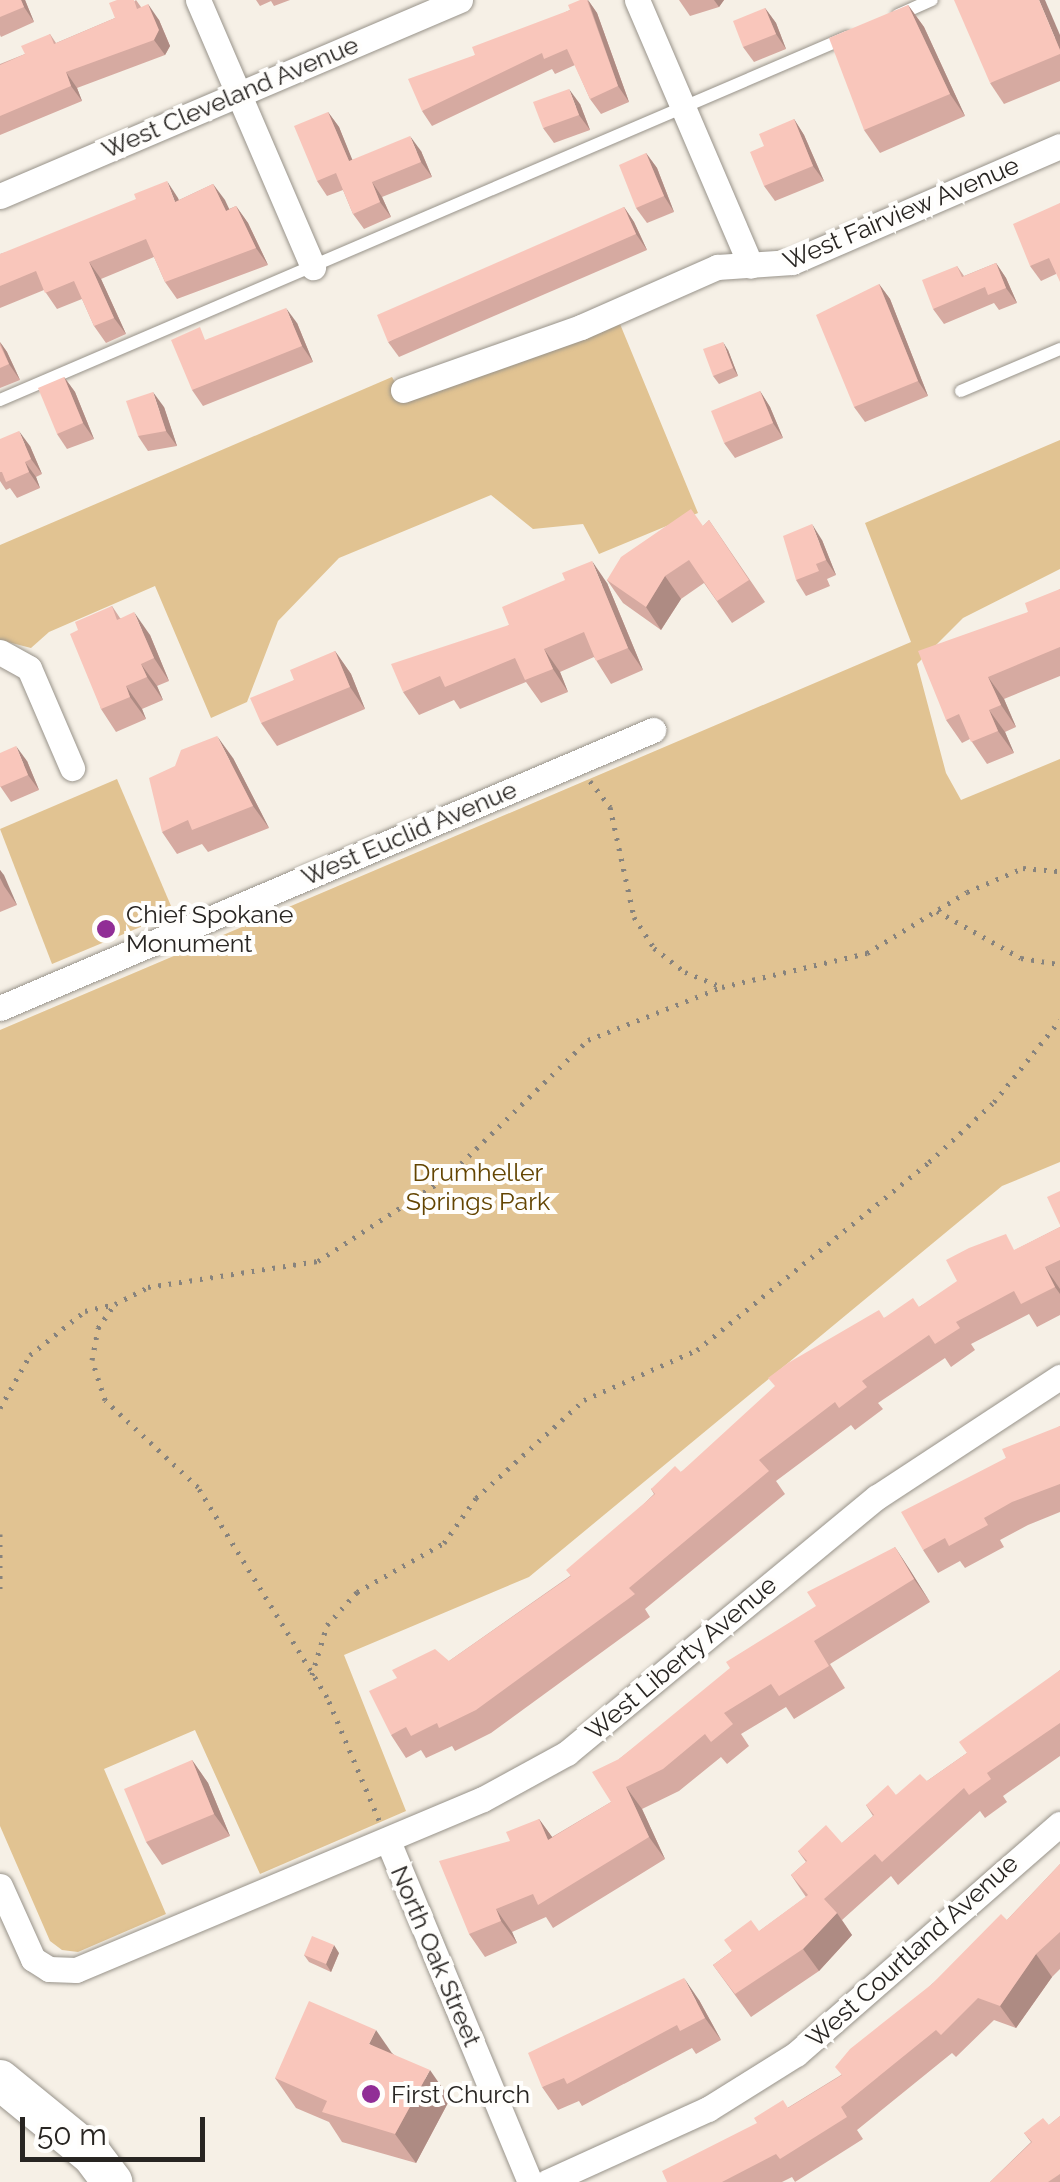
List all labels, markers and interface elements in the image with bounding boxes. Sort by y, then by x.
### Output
street label: West Cleveland Avenue [97,29,363,165]
street label: West Fairview Avenue [778,149,1024,277]
street label: West Euclid Avenue [297,774,521,892]
place label: Chief Spokane Monument [126,900,294,959]
marker: Chief Spokane Monument [95,918,117,940]
park label: Drumheller Springs Park [406,1158,550,1217]
street label: West Liberty Avenue [579,1569,783,1747]
street label: West Courtland Avenue [800,1848,1024,2054]
street label: North Oak Street [384,1861,488,2051]
place label: First Church [391,2079,530,2109]
marker: First Church [360,2083,382,2105]
scale bar [25,2097,210,2159]
text: 50 m [37,2117,107,2152]

